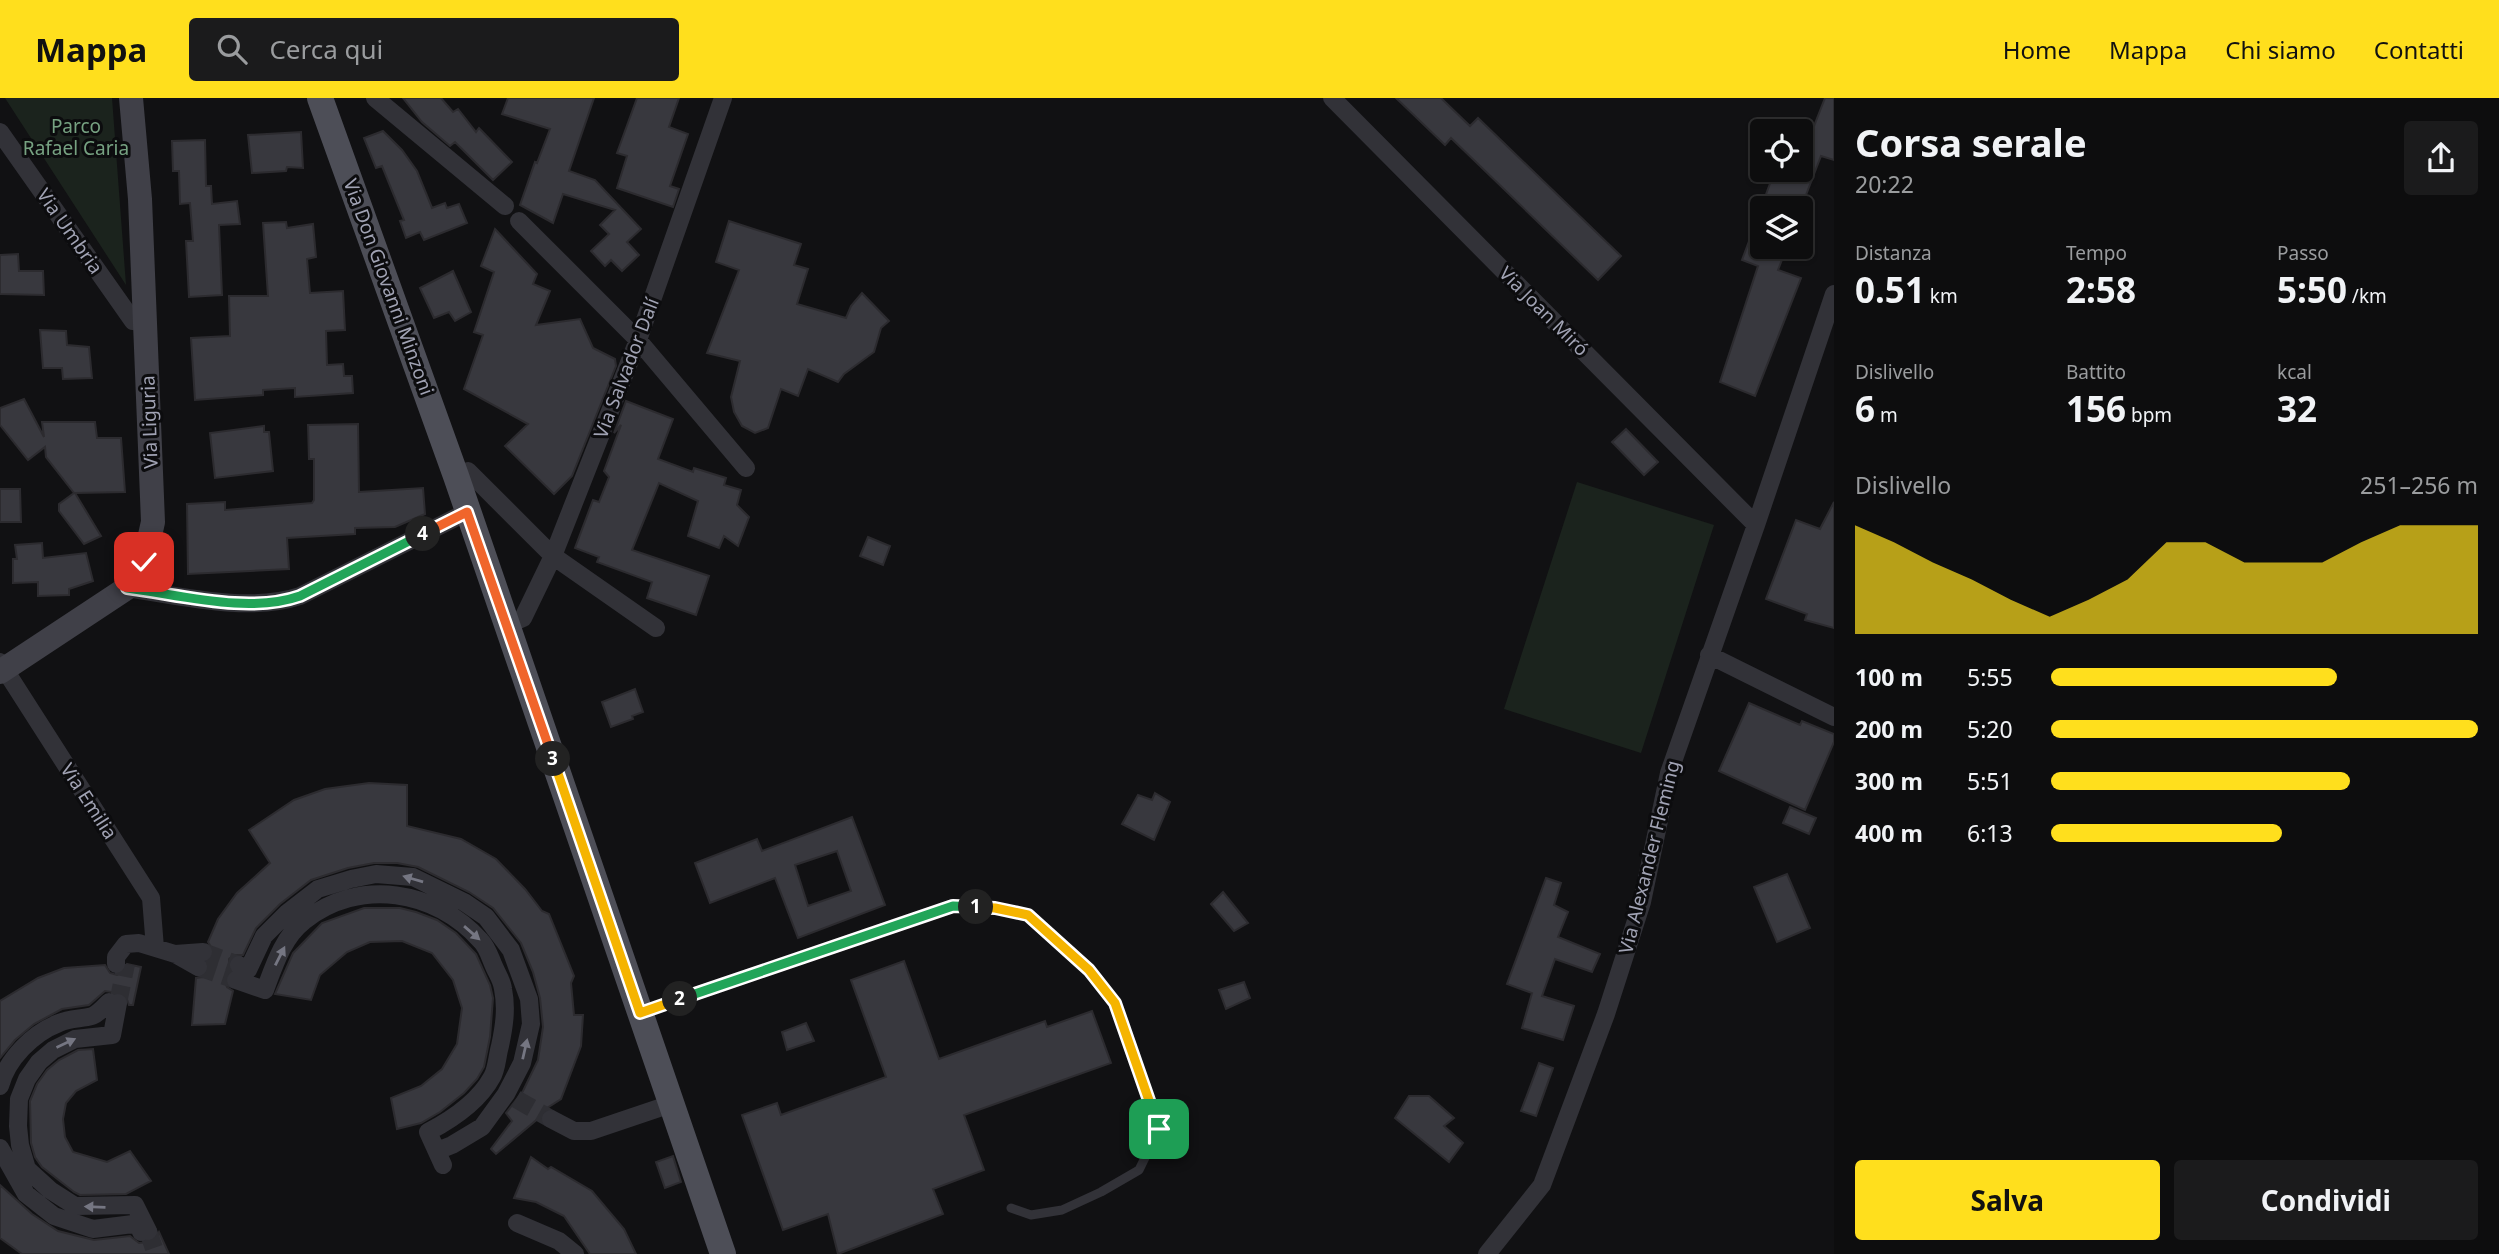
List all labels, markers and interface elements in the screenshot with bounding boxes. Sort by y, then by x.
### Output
search box [189,18,679,81]
text: Mappa [35,27,147,72]
icon: search [213,30,251,68]
text: Cerca qui [269,31,383,67]
text: Home [2003,33,2071,66]
text: Mappa [2109,33,2187,66]
text: Chi siamo [2225,33,2336,66]
text: Contatti [2374,33,2464,66]
park label: Parco Rafael Caria [23,113,129,161]
text: Corsa serale [1855,116,2087,168]
map controls [1750,119,1813,259]
button: locate [1750,119,1813,182]
button: share [2404,121,2478,195]
text: 20:22 [1855,168,1914,200]
street label: Via Don Giovanni Minzoni [338,175,440,399]
street label: Via Umbria [31,183,109,279]
button: layers [1750,196,1813,259]
text: Distanza [1855,240,1932,266]
text: Tempo [2066,240,2127,266]
text: Passo [2277,240,2329,266]
street label: Via Joan Miró [1493,260,1595,362]
text: 0.51 [1855,266,1925,313]
text: 2:58 [2066,266,2136,313]
text: 5:50 [2277,266,2347,313]
text: km [1925,283,1958,309]
text: /km [2347,283,2387,309]
street label: Via Salvador Dalí [587,293,665,442]
text: Dislivello [1855,359,1934,385]
text: Battito [2066,359,2126,385]
text: kcal [2277,359,2312,385]
street label: Via Liguria [134,375,164,469]
text: 6 [1855,385,1875,432]
text: 156 [2066,385,2126,432]
text: 32 [2277,385,2317,432]
text: m [1875,402,1898,428]
text: bpm [2126,402,2172,428]
text: Dislivello [1855,469,1951,501]
text: 251–256 m [2360,469,2478,501]
pin: 4 [406,516,440,551]
text: 4 [417,520,428,546]
pin [114,532,174,592]
icon: check [125,543,163,581]
text: 100 m [1855,661,1923,693]
text: 5:55 [1967,661,2013,693]
text: 200 m [1855,713,1923,745]
text: 5:20 [1967,713,2013,745]
pin: 3 [536,742,570,776]
text: 3 [547,745,558,771]
street label: Via Emilia [55,758,123,844]
street label: Via Alexander Fleming [1612,758,1686,956]
text: 300 m [1855,765,1923,797]
text: 5:51 [1967,765,2013,797]
text: 400 m [1855,817,1923,849]
text: 6:13 [1967,817,2013,849]
one-way arrow [401,873,423,884]
pin: 1 [958,890,993,924]
text: 1 [970,893,981,919]
one-way arrow [463,925,481,941]
one-way arrow [274,946,285,966]
pin: 2 [662,982,698,1016]
text: 2 [674,985,685,1011]
one-way arrow [56,1037,76,1049]
one-way arrow [520,1038,531,1060]
pin [1129,1099,1189,1159]
icon: arrive [1140,1110,1178,1148]
button: Salva [1855,1160,2160,1240]
button: Condividi [2174,1160,2478,1240]
one-way arrow [84,1201,106,1212]

